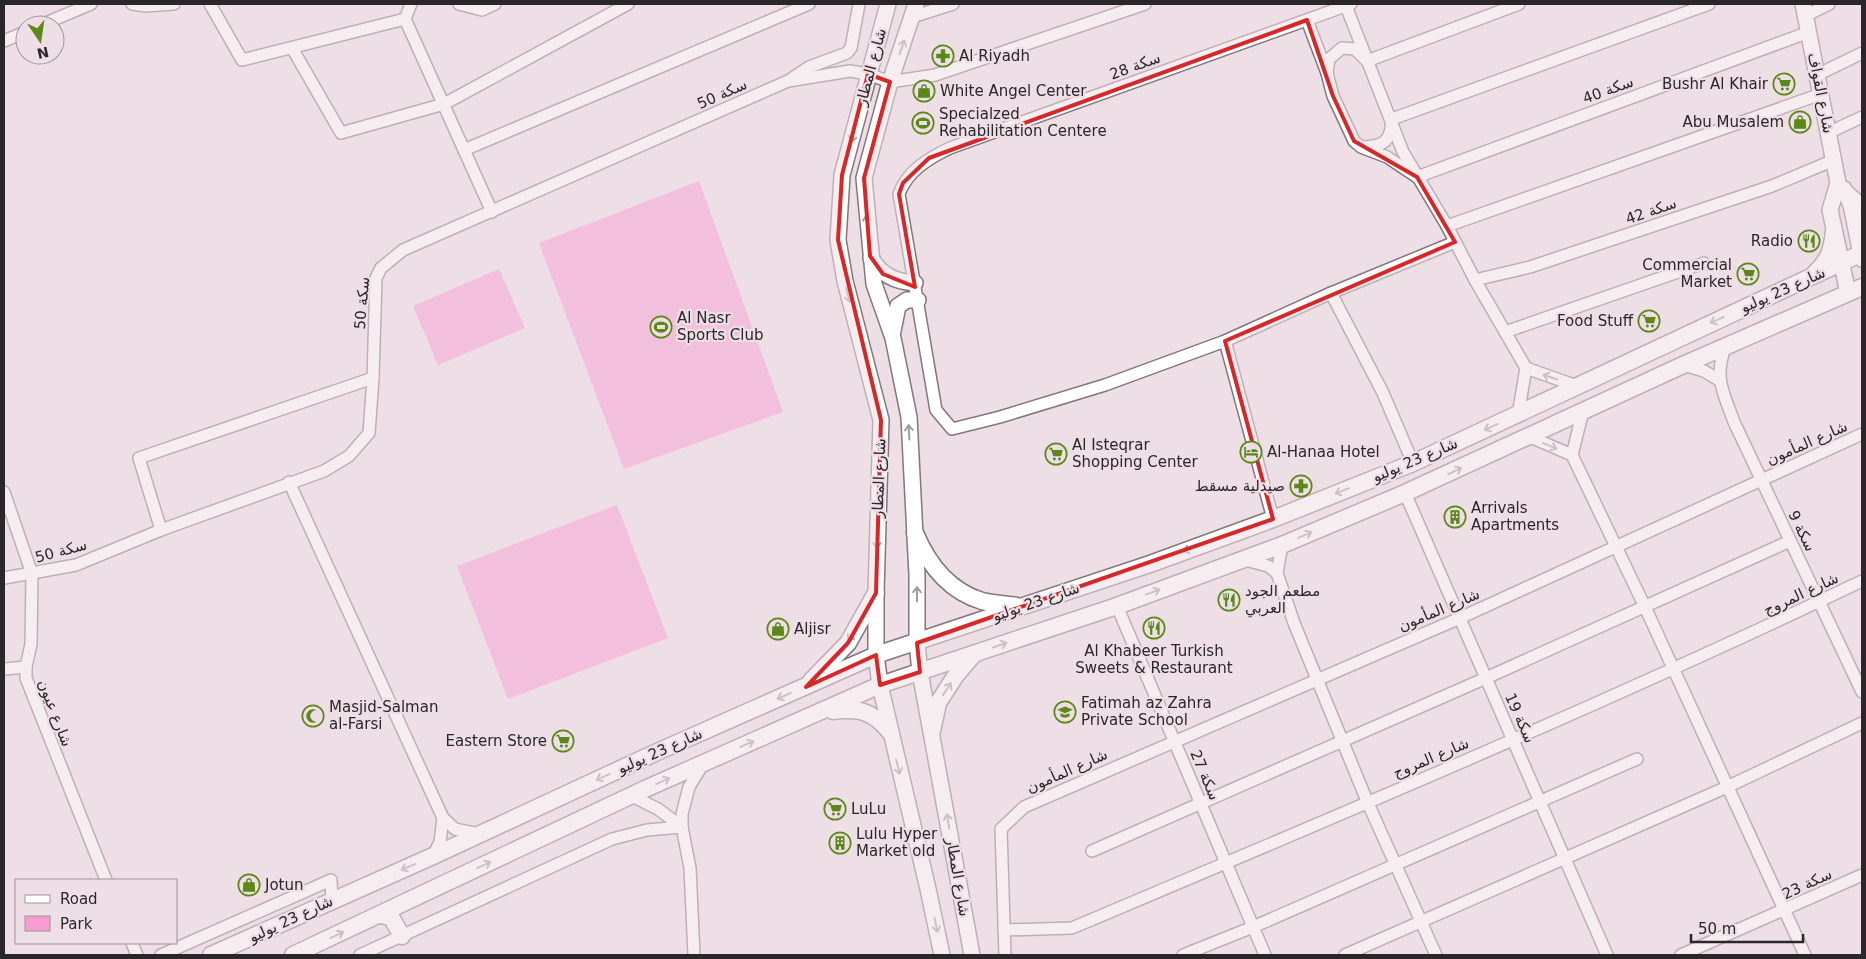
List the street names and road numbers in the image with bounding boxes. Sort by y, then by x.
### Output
street label: شارع المطار [852,26,890,109]
street label: سكة 28 [1107,49,1163,83]
street label: شارع القواف [1804,51,1838,135]
street label: سكة 40 [1580,73,1636,107]
street label: سكة 50 [694,75,750,113]
street label: سكة 42 [1623,194,1679,228]
street label: شارع 23 يوليو [1737,263,1828,317]
street label: سكة 50 [351,276,373,330]
street label: شارع المأمون [1763,415,1850,469]
street label: شارع 23 يوليو [1369,434,1460,486]
street label: شارع المطار [869,438,889,519]
street label: سكة 9 [1784,508,1820,554]
street label: سكة 50 [33,535,89,567]
street label: شارع المروج [1761,569,1842,620]
street label: شارع 23 يوليو [989,579,1082,626]
street label: شارع المأمون [1395,583,1483,635]
street label: شارع عيون [34,677,76,749]
street label: سكة 19 [1501,690,1539,746]
street label: شارع 23 يوليو [614,724,705,778]
street label: شارع المروج [1390,734,1472,783]
street label: شارع المأمون [1023,743,1110,797]
street label: سكة 27 [1186,747,1224,803]
street label: شارع المطار [942,835,974,918]
street label: 23 سكة [1779,865,1835,903]
street label: شارع 23 يوليو [245,892,336,947]

